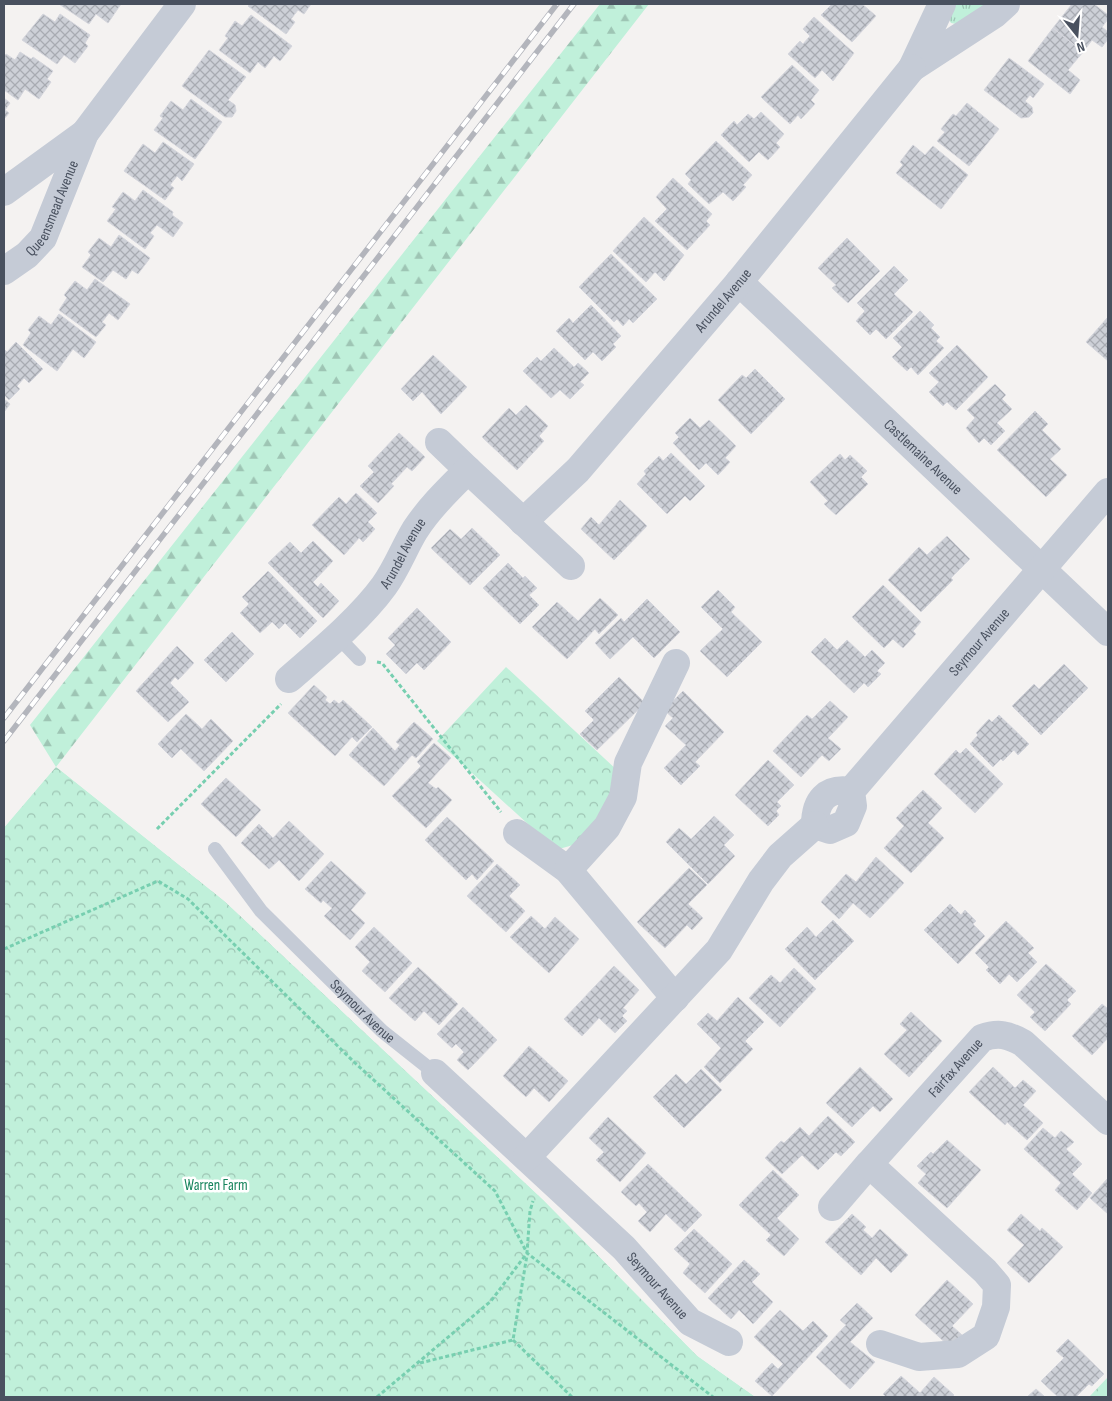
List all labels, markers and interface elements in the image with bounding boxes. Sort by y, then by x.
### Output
north arrow [1052,10,1102,60]
text: N [1075,38,1087,56]
street label: Queensmead Avenue [22,158,83,261]
street label: Arundel Avenue [690,265,756,337]
street label: Castlemaine Avenue [880,415,966,499]
street label: Arundel Avenue [375,514,430,593]
street label: Seymour Avenue [945,604,1014,680]
street label: Seymour Avenue [326,976,399,1048]
street label: Fairfax Avenue [924,1034,987,1101]
park label: Warren Farm [184,1176,248,1195]
street label: Seymour Avenue [622,1248,692,1324]

